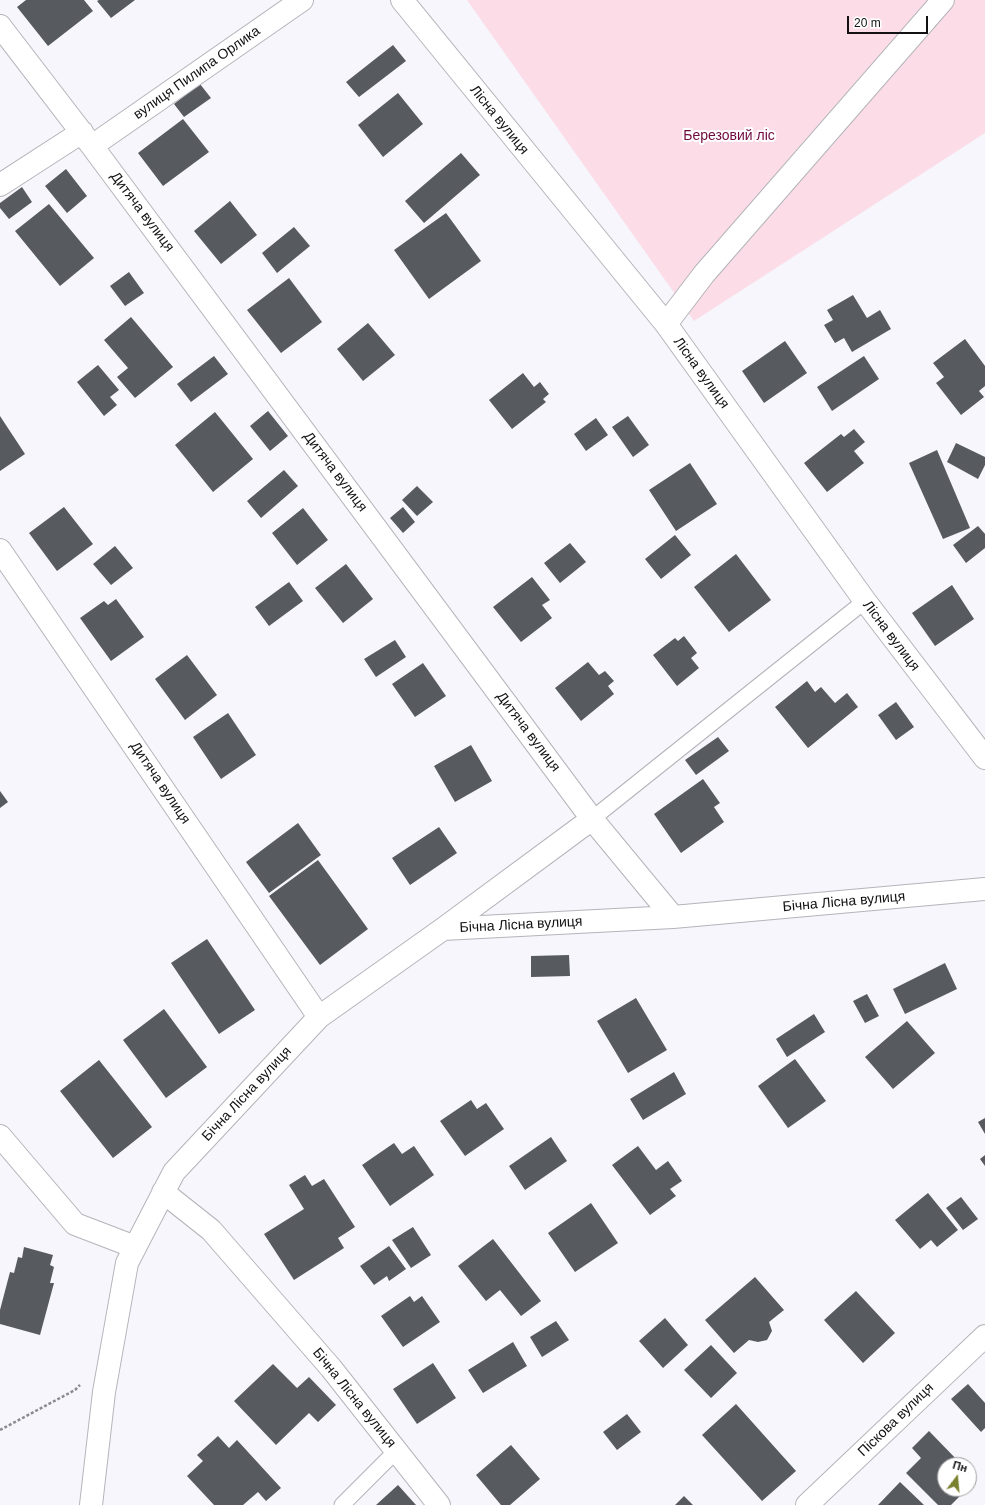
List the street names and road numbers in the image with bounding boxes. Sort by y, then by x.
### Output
street label: вулиця Пилипа Орлика [130,23,264,123]
street label: Лісна вулиця [466,82,532,158]
street label: Дитяча вулиця [107,169,177,255]
street label: Лісна вулиця [669,334,733,412]
street label: Дитяча вулиця [300,429,370,515]
street label: Лісна вулиця [859,597,923,675]
street label: Дитяча вулиця [493,689,563,775]
street label: Дитяча вулиця [126,739,194,827]
street label: Бічна Лісна вулиця [782,888,906,916]
street label: Бічна Лісна вулиця [459,913,583,937]
street label: Бічна Лісна вулиця [199,1043,295,1145]
street label: Бічна Лісна вулиця [309,1345,399,1451]
street label: Піскова вулиця [855,1380,937,1460]

